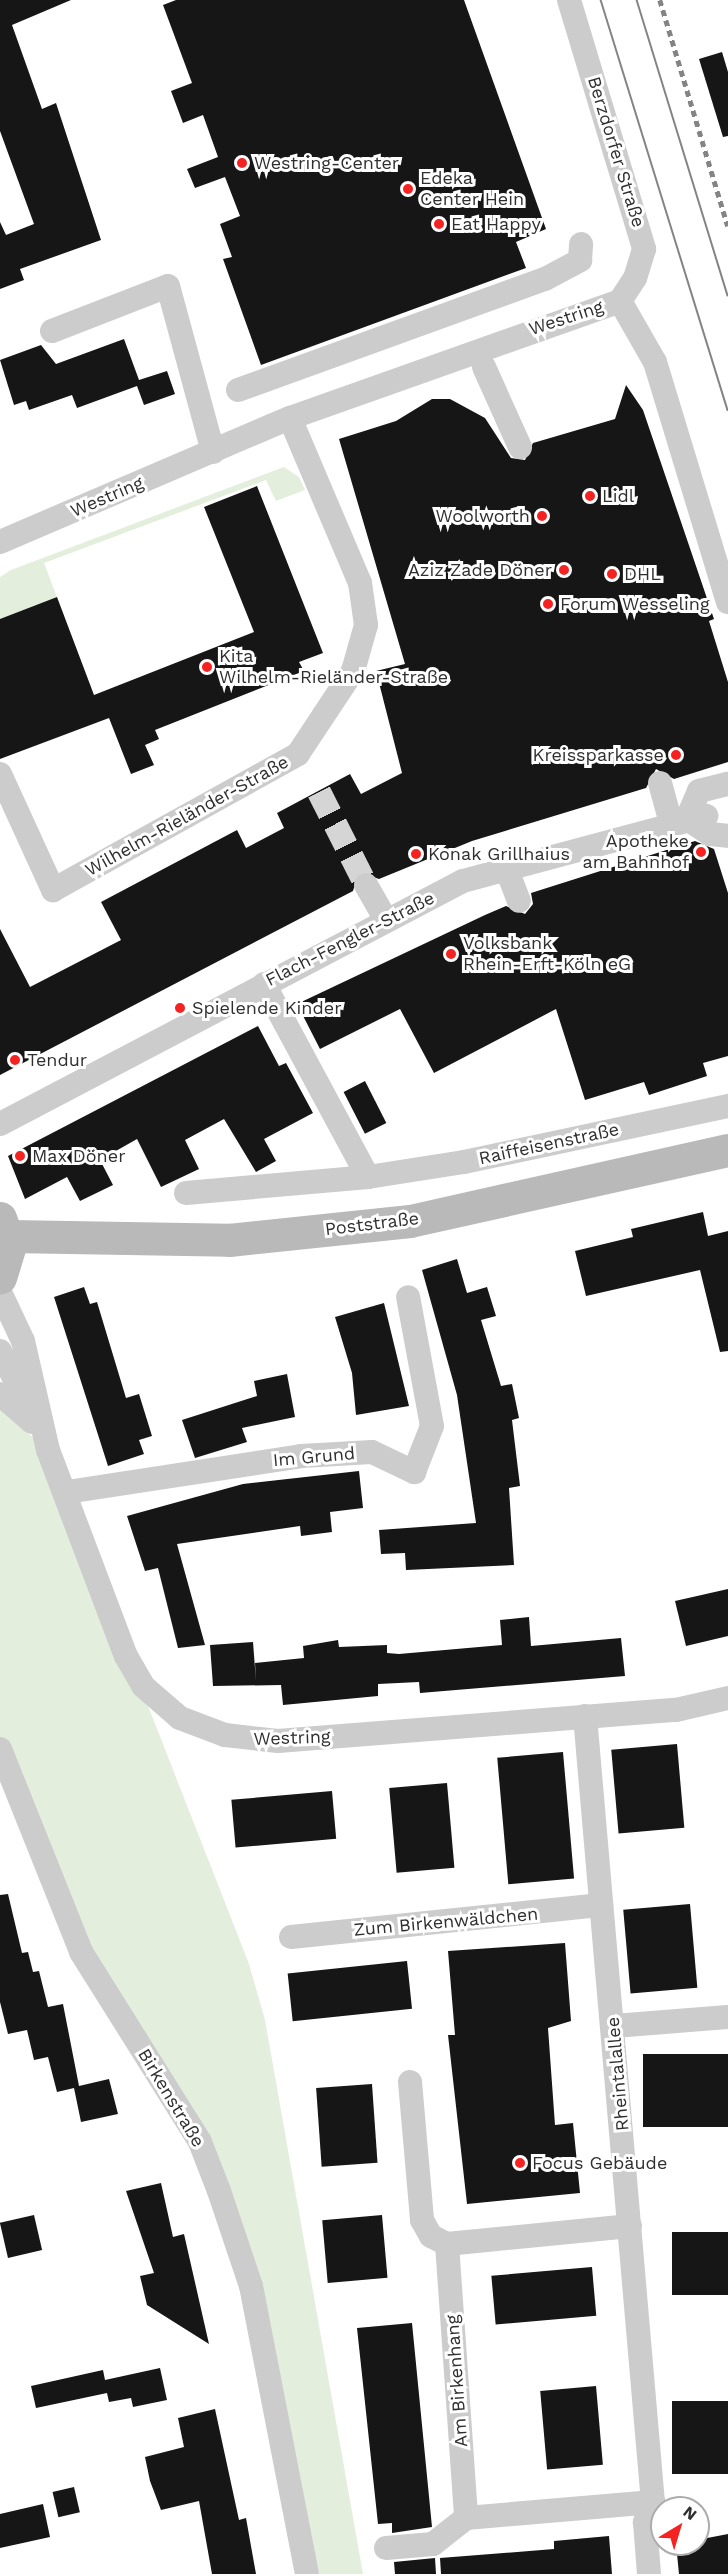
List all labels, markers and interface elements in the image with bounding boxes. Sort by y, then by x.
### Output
street label: Berzdorfer Straße [583,74,649,230]
place label: Westring-Center [254,152,399,174]
marker: Westring-Center [235,156,249,170]
place label: Edeka Center Hein [420,168,525,210]
marker: Edeka Center Hein [401,182,415,196]
place label: Eat Happy [451,213,541,235]
marker: Eat Happy [432,217,446,231]
street label: Westring [526,296,606,340]
street label: Westring [67,472,147,522]
place label: Lidl [602,485,634,507]
marker: Lidl [583,489,597,503]
place label: Woolworth [435,505,530,527]
marker: Woolworth [535,509,549,523]
place label: Aziz Zade Döner [408,559,552,581]
marker: Aziz Zade Döner [557,563,571,577]
place label: DHL [624,563,661,585]
marker: DHL [605,567,619,581]
place label: Forum Wesseling [560,593,710,615]
marker: Forum Wesseling [541,597,555,611]
place label: Kita Wilhelm-Rieländer-Straße [219,646,448,688]
marker: Kita Wilhelm-Rieländer-Straße [200,660,214,674]
place label: Kreissparkasse [533,744,664,766]
marker: Kreissparkasse [669,748,683,762]
street label: Wilhelm-Rieländer-Straße [82,751,292,881]
place label: Apotheke am Bahnhof [582,831,689,874]
place label: Konak Grillhaius [428,843,570,865]
marker: Apotheke am Bahnhof [694,845,708,859]
marker: Konak Grillhaius [409,847,423,861]
street label: Flach-Fengler-Straße [262,887,438,991]
place label: Volksbank Rhein-Erft-Köln eG [463,933,631,976]
marker: Volksbank Rhein-Erft-Köln eG [444,947,458,961]
place label: Spielende Kinder [192,997,342,1019]
marker: Spielende Kinder [173,1001,187,1015]
place label: Tendur [27,1049,87,1071]
marker: Tendur [8,1053,22,1067]
street label: Raiffeisenstraße [477,1119,621,1169]
place label: Max Döner [32,1145,126,1167]
marker: Max Döner [13,1149,27,1163]
street label: Poststraße [324,1208,420,1240]
street label: Im Grund [272,1443,356,1471]
street label: Westring [253,1726,331,1750]
street label: Zum Birkenwäldchen [353,1903,539,1941]
street label: Rheintalallee [602,2016,634,2132]
street label: Birkenstraße [133,2045,209,2151]
place label: Focus Gebäude [532,2152,667,2174]
marker: Focus Gebäude [513,2156,527,2170]
street label: Am Birkenhang [442,2314,472,2448]
north arrow [650,2496,710,2556]
text: N [680,2502,701,2524]

